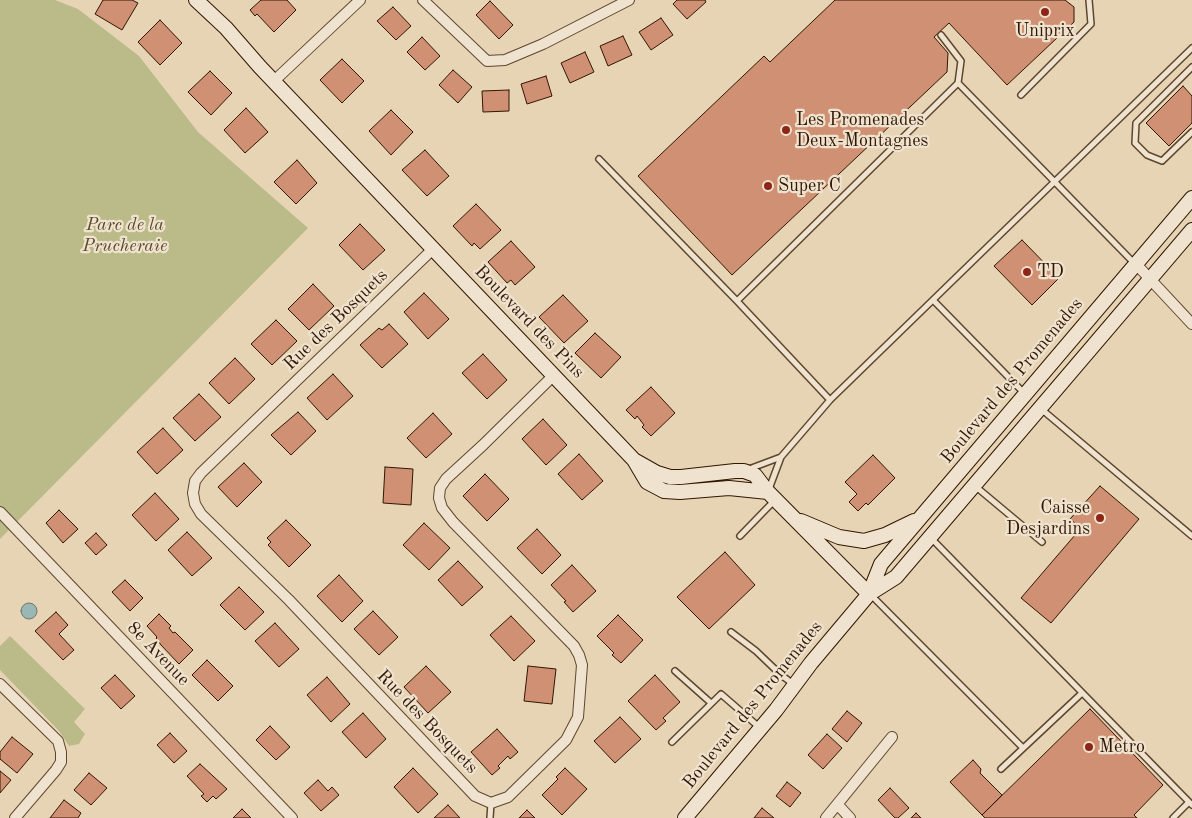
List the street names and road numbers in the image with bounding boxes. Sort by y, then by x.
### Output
street label: Boulevard des Pins [470,261,588,383]
street label: Rue des Bosquets [279,265,393,375]
street label: Boulevard des Promenades [936,294,1088,468]
street label: 8e Avenue [122,617,194,691]
street label: Boulevard des Promenades [679,617,827,793]
street label: Rue des Bosquets [372,665,482,779]

